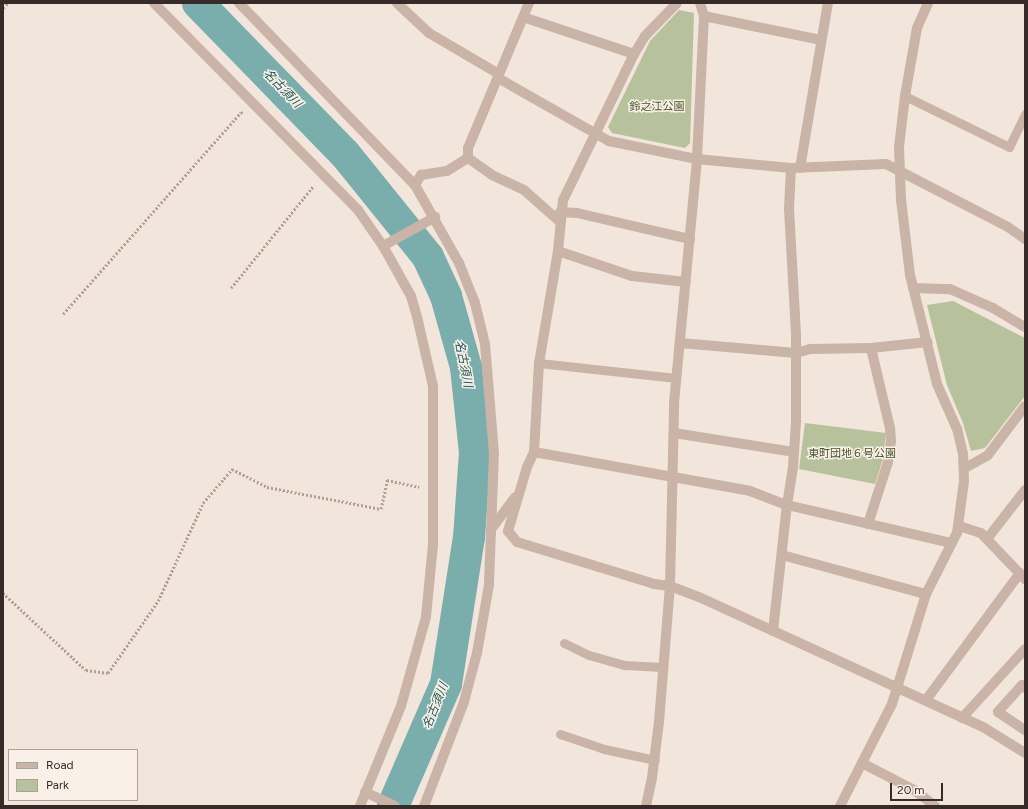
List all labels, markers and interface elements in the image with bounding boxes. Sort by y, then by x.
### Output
water label: 名古須川 [260,67,304,111]
park label: 鈴之江公園 [630,100,684,114]
water label: 名古須川 [451,339,475,389]
park label: 東町団地６号公園 [808,447,896,461]
water label: 名古須川 [420,681,452,731]
legend [8,749,138,801]
text: Road [46,758,74,772]
scale bar [892,775,945,801]
text: Park [46,778,69,792]
text: 20 m [897,783,925,797]

